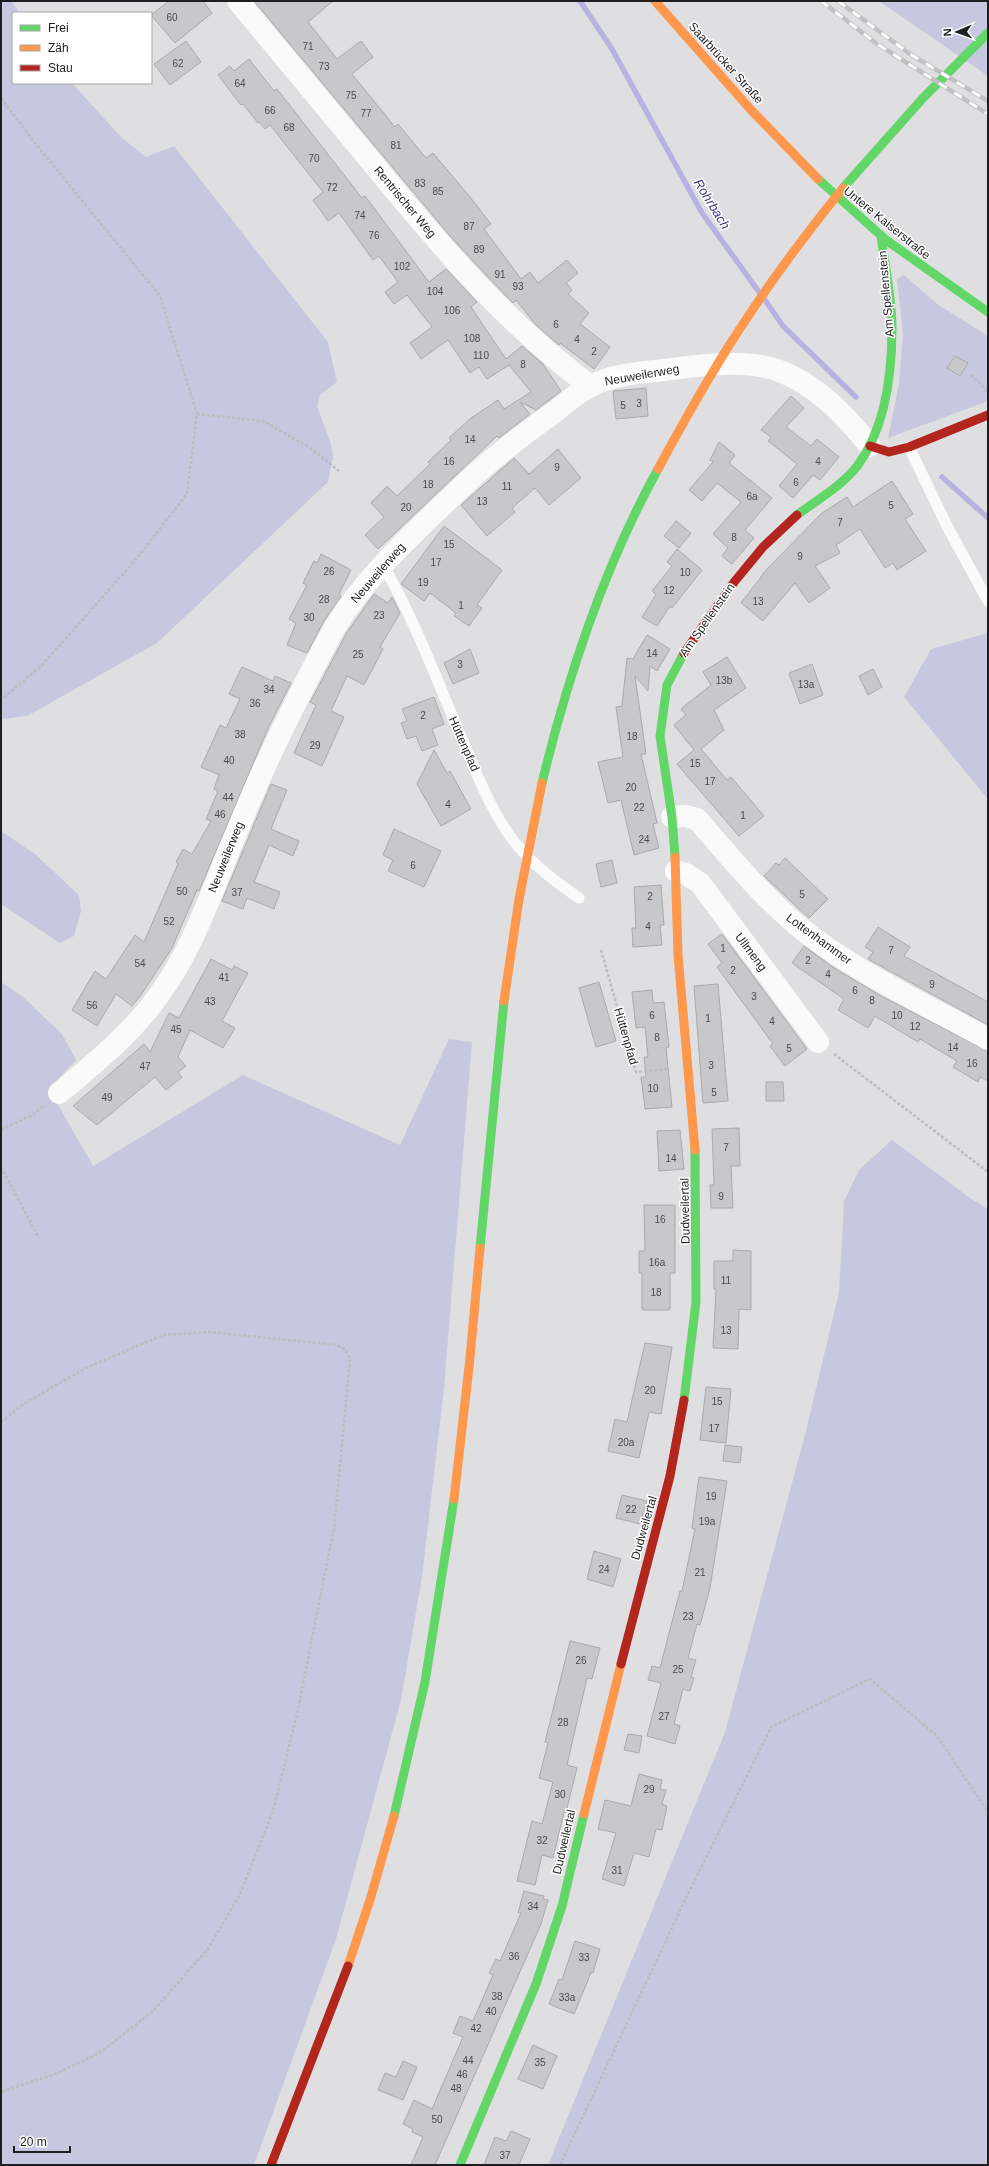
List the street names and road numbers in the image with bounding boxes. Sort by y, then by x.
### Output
street label: Saarbrücker Straße [686,19,766,107]
street label: Rentrischer Weg [371,163,439,241]
street label: Untere Kaiserstraße [841,184,933,262]
street label: Am Spellenstein [875,250,897,338]
street label: Neuweilerweg [604,362,680,388]
street label: Neuweilerweg [348,540,408,606]
street label: Am Spellenstein [676,580,738,660]
street label: Hüttenpfad [446,714,482,774]
street label: Neuweilerweg [205,819,247,895]
street label: Lottenhammer [784,911,854,967]
street label: Ullmeng [732,930,770,974]
street label: Hüttenpfad [611,1006,641,1066]
street label: Dudweilertal [677,1178,693,1244]
street label: Dudweilertal [628,1494,660,1562]
street label: Dudweilertal [550,1808,578,1876]

